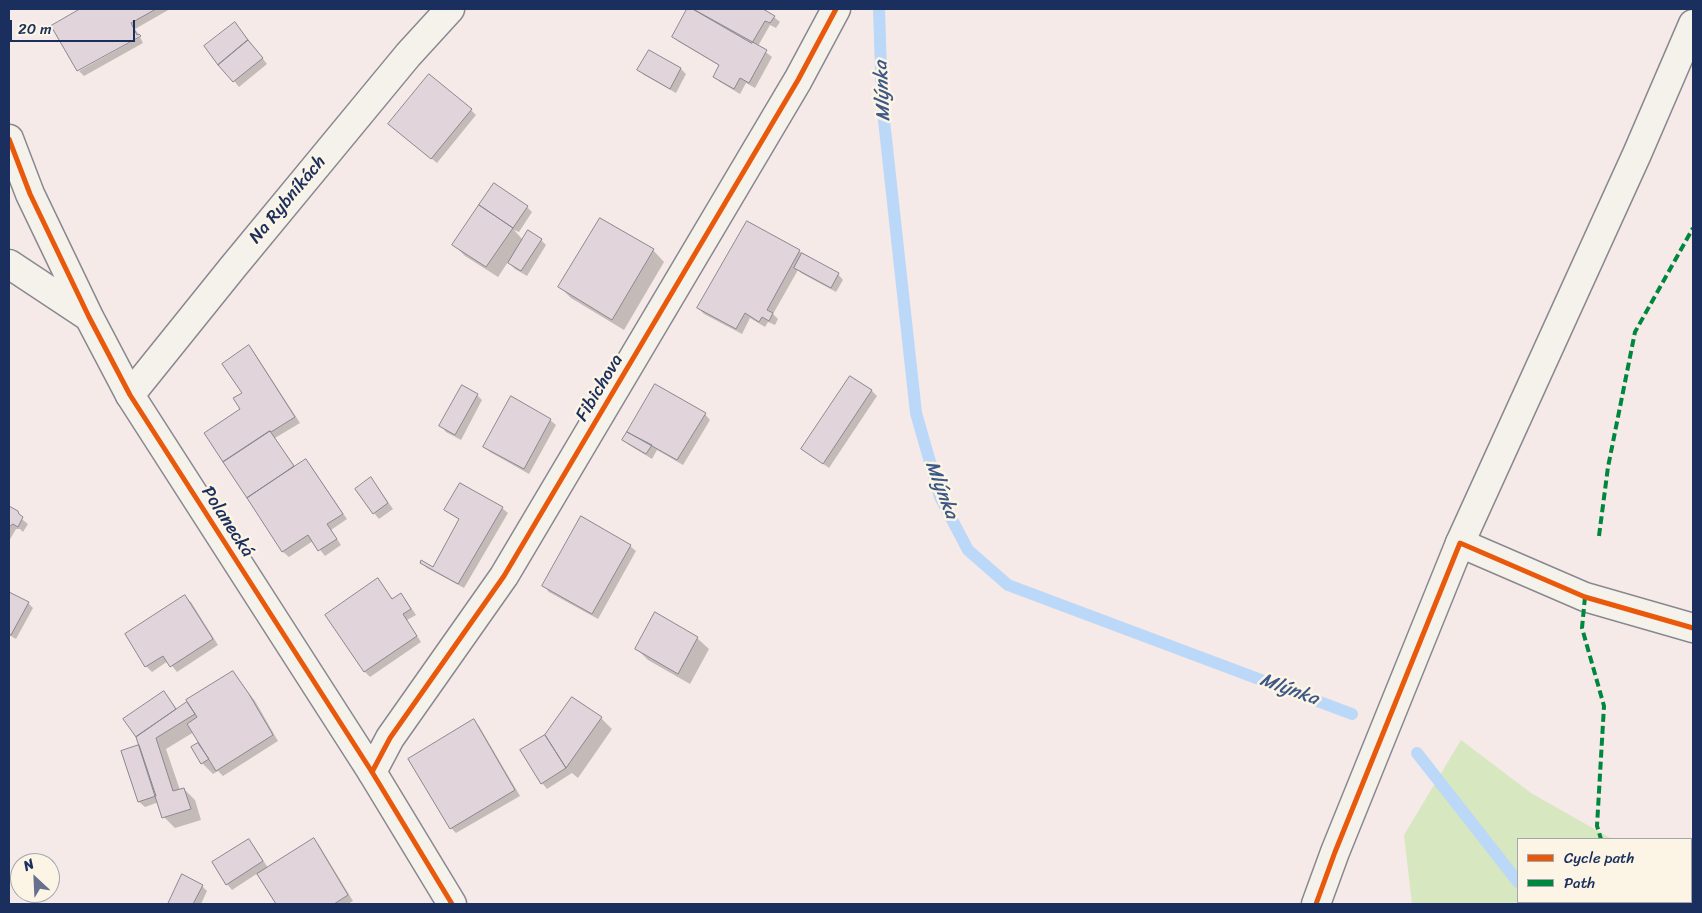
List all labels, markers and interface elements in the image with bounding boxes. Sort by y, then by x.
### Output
scale bar [12,10,138,42]
text: 20 m [18,16,52,42]
water label: Mlýnka [870,60,896,122]
street label: Na Rybníkách [245,152,331,248]
street label: Fibichova [572,351,628,425]
water label: Mlýnka [919,458,963,522]
street label: Polanecká [196,482,258,562]
water label: Mlýnka [1257,669,1321,711]
legend [1517,838,1692,903]
text: Cycle path [1564,845,1634,871]
text: N [19,851,39,878]
north arrow [10,853,60,903]
text: Path [1564,870,1595,896]

